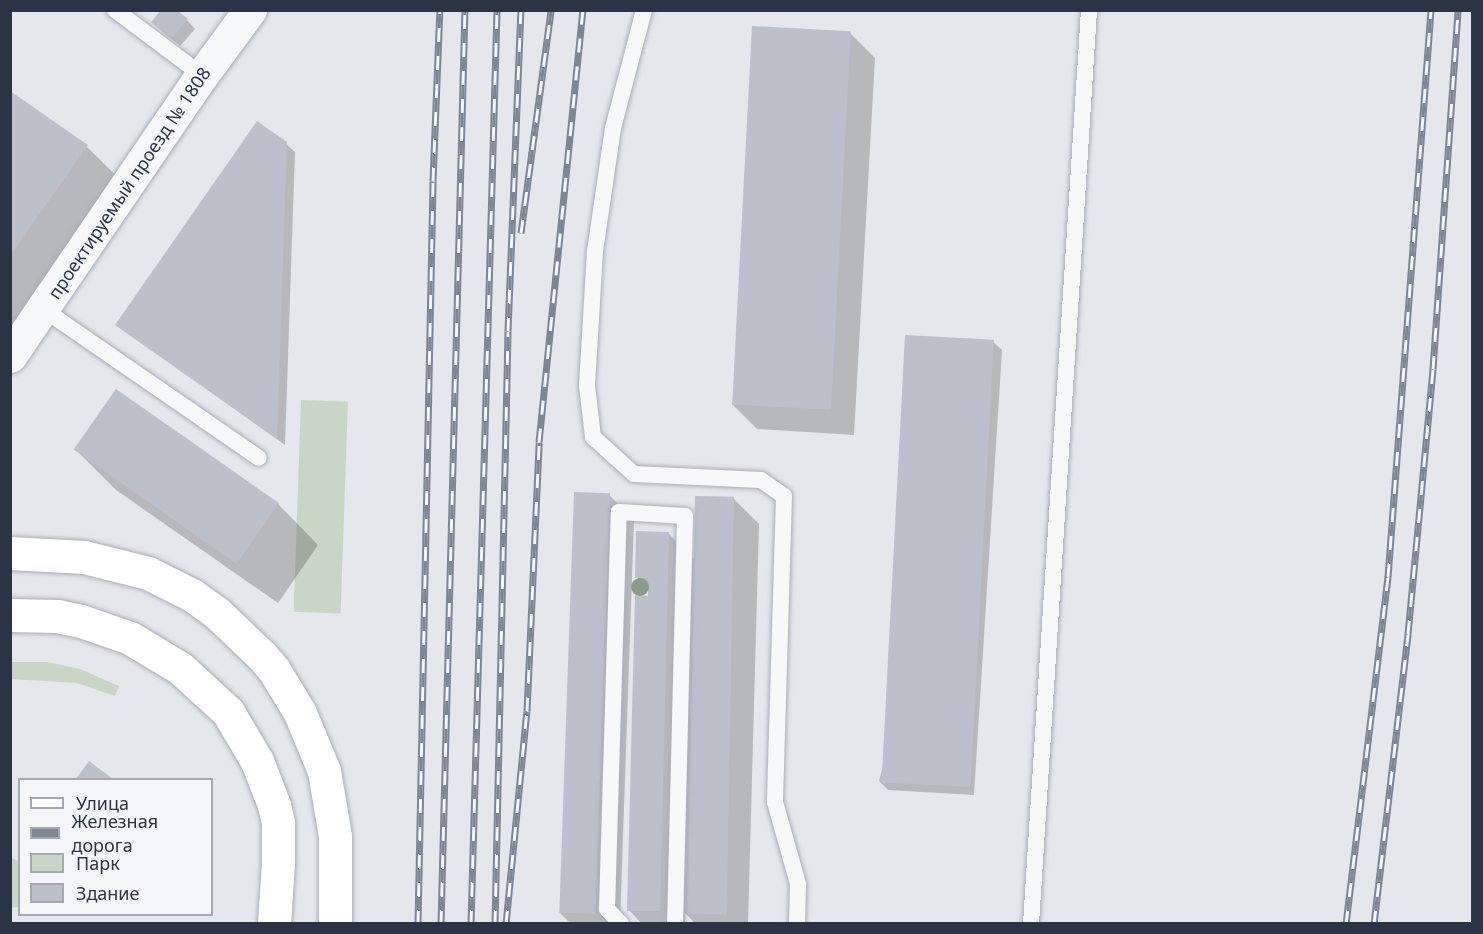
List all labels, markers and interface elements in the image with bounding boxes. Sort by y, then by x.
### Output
street label: проектируемый проезд № 1808 [43,63,215,303]
legend [18,778,213,916]
text: Улица [76,791,129,815]
text: Железная дорога [72,809,158,857]
text: Парк [76,851,120,875]
text: Здание [76,881,139,905]

